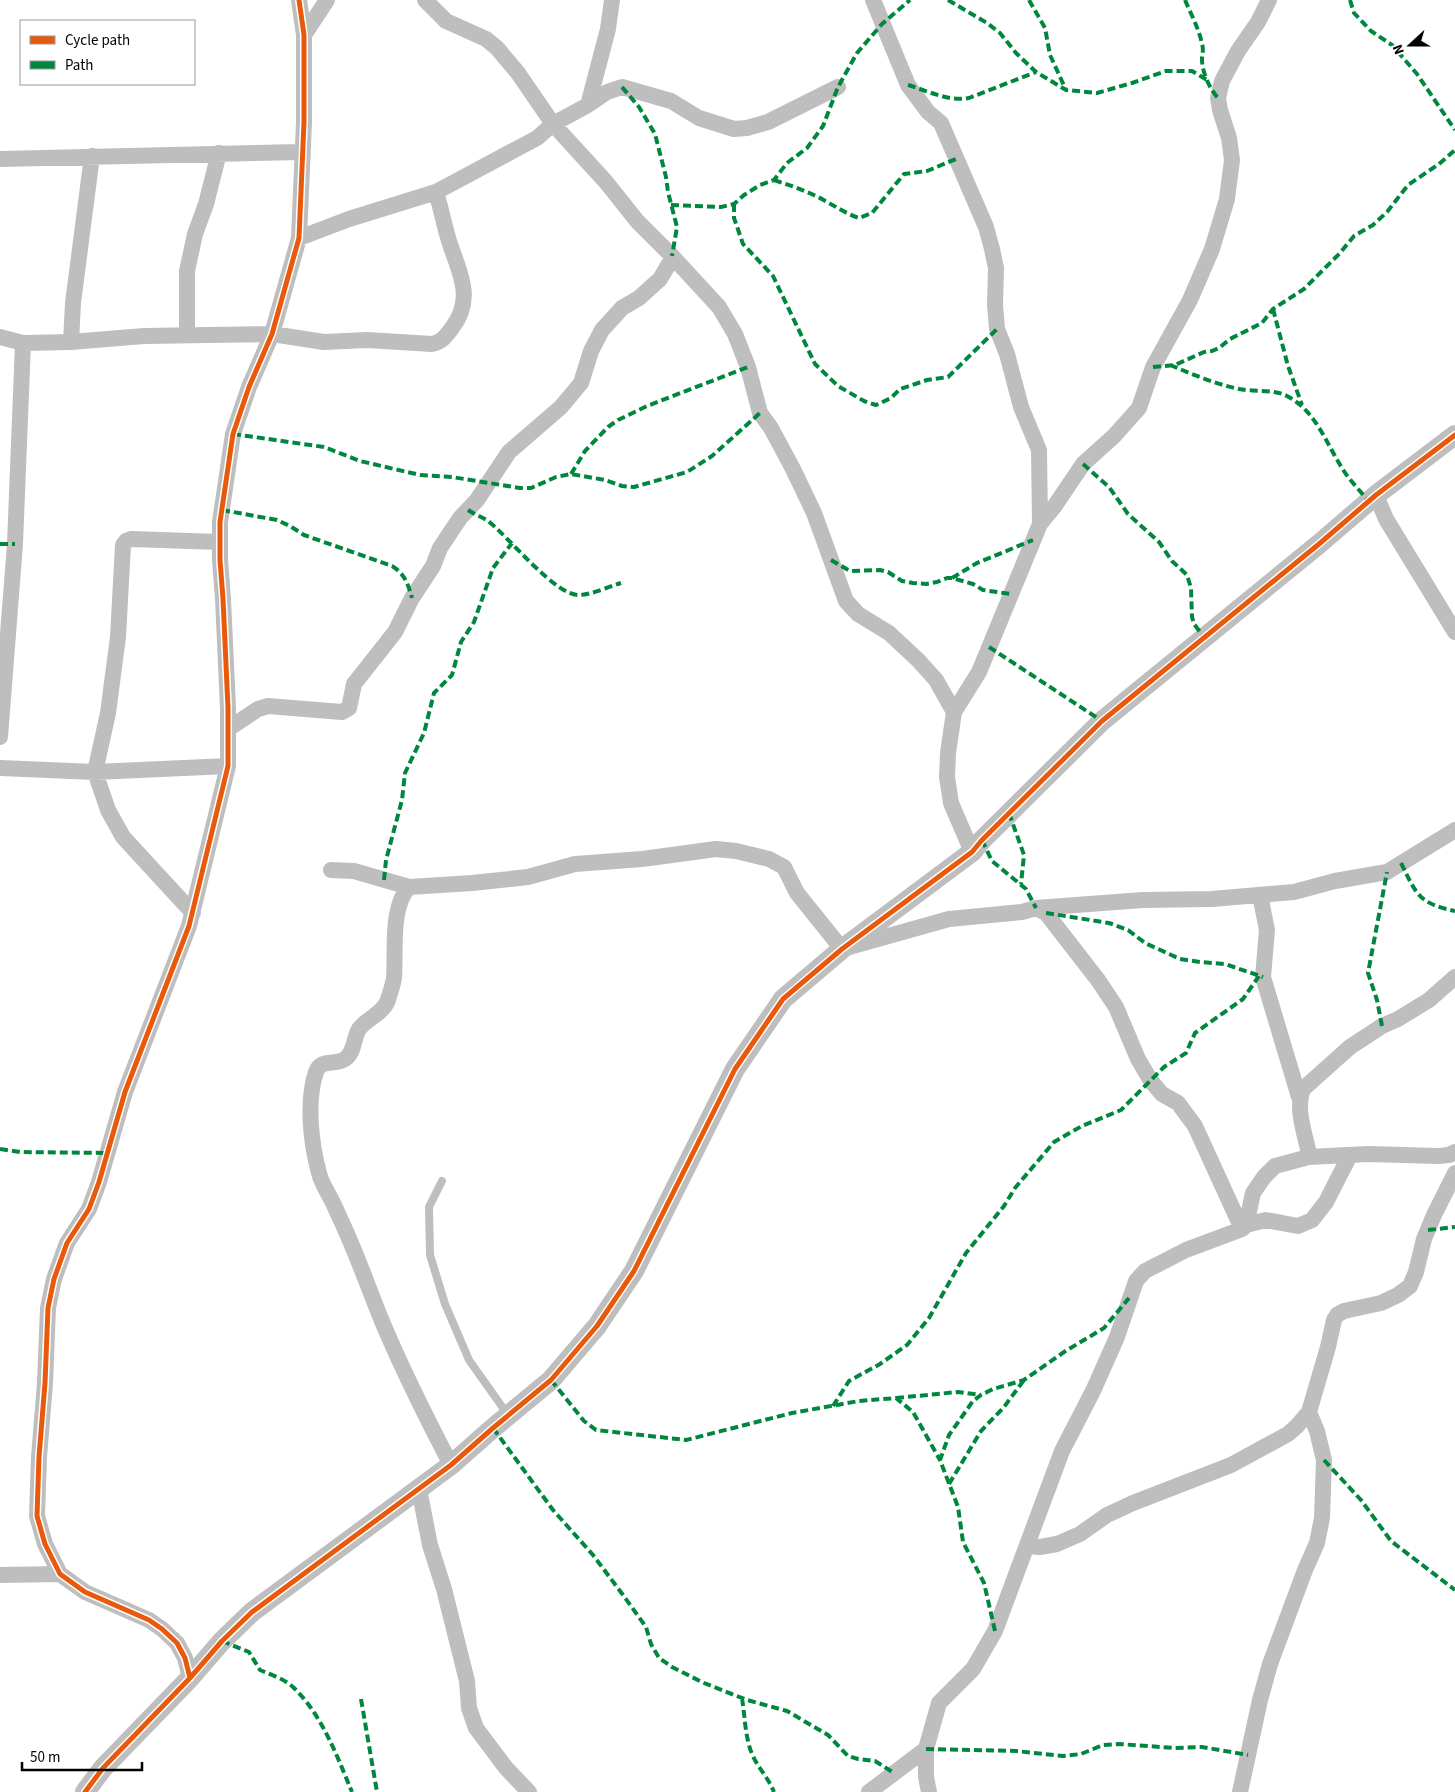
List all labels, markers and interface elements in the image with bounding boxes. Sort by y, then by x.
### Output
legend [20,20,195,85]
north arrow [1385,20,1435,70]
text: Cycle path [65,30,130,51]
text: N [1388,41,1410,57]
text: Path [65,55,93,76]
scale bar [22,1740,142,1772]
text: 50 m [30,1747,60,1768]

